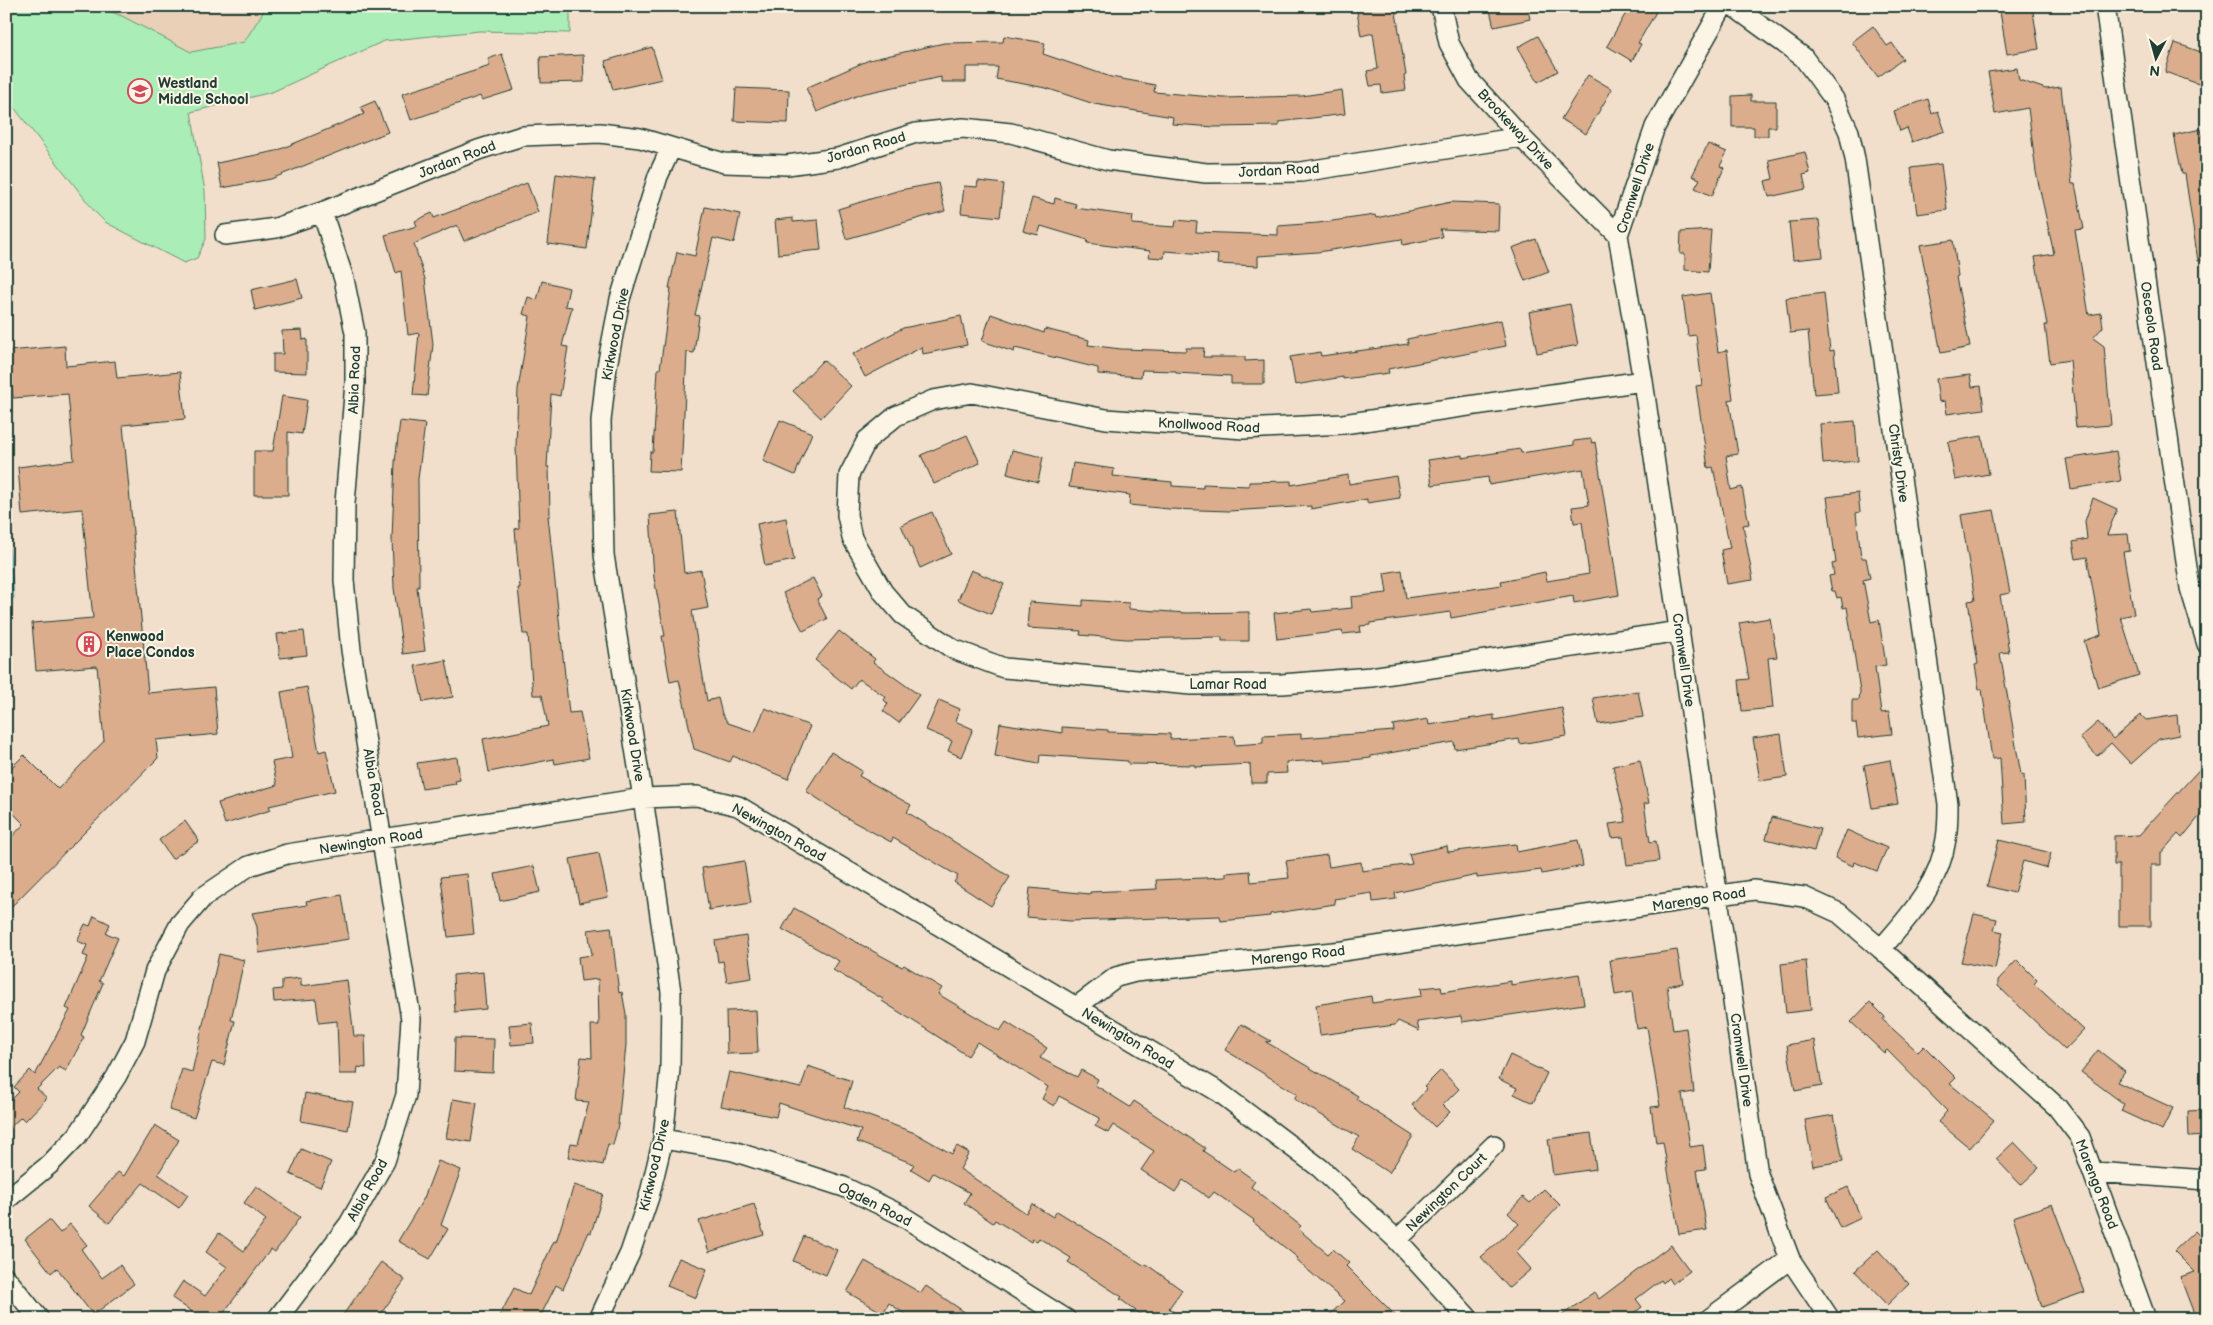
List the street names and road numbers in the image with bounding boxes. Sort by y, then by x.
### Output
street label: Brookeway Drive [1474,85,1557,173]
street label: Jordan Road [825,128,908,167]
street label: Jordan Road [416,137,498,182]
street label: Cromwell Drive [1613,141,1658,236]
street label: Jordan Road [1238,160,1320,181]
street label: Osceola Road [2137,280,2166,372]
street label: Kirkwood Drive [598,286,633,382]
street label: Albia Road [345,346,364,414]
street label: Knollwood Road [1158,414,1260,437]
street label: Christy Drive [1885,423,1912,504]
street label: Cromwell Drive [1668,612,1699,708]
street label: Lamar Road [1189,676,1267,693]
street label: Kirkwood Drive [617,687,648,783]
street label: Albia Road [359,747,388,817]
street label: Newington Road [729,800,829,865]
street label: Newington Road [318,825,424,858]
street label: Marengo Road [1651,884,1747,915]
street label: Marengo Road [1250,942,1346,969]
street label: Newington Road [1078,1004,1177,1073]
street label: Cromwell Drive [1726,1012,1757,1108]
street label: Kirkwood Drive [636,1117,673,1213]
street label: Marengo Road [2072,1137,2121,1231]
street label: Newington Court [1402,1149,1491,1235]
street label: Albia Road [343,1156,391,1224]
street label: Ogden Road [835,1179,914,1230]

